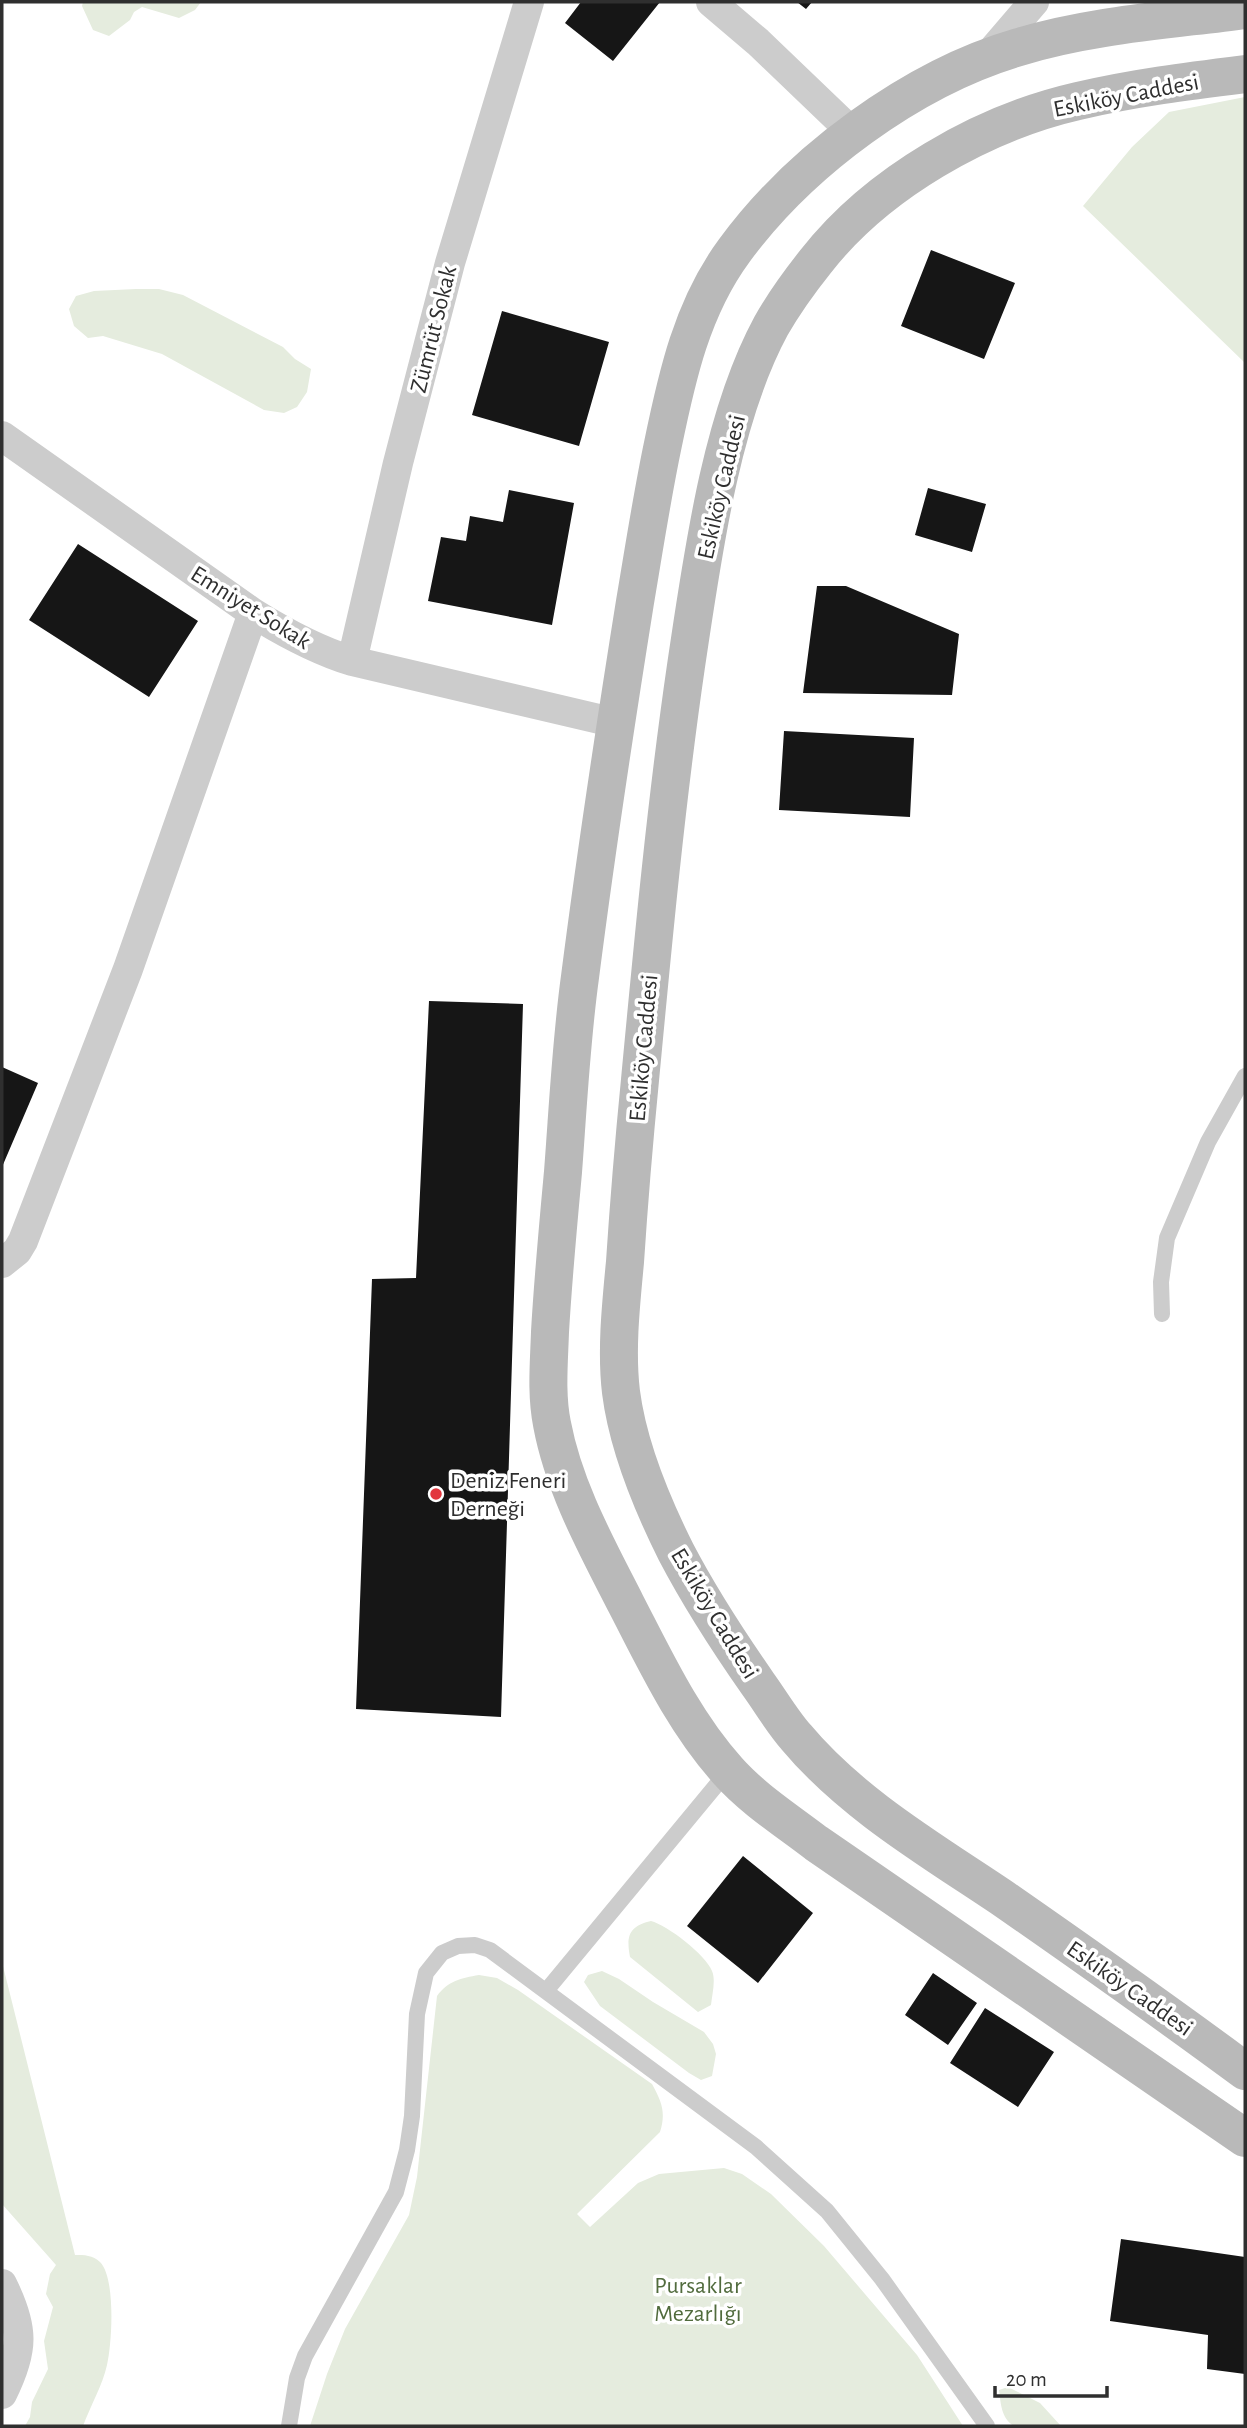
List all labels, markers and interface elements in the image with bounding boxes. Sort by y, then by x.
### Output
street label: Eskiköy Caddesi [1051,70,1201,122]
street label: Zümrüt Sokak [407,263,461,395]
street label: Eskiköy Caddesi [694,413,750,562]
street label: Emniyet Sokak [186,562,315,654]
street label: Eskiköy Caddesi [626,974,662,1123]
place label: Deniz Feneri Derneği [450,1469,566,1521]
marker: Deniz Feneri Derneği [428,1486,444,1502]
street label: Eskiköy Caddesi [666,1544,762,1683]
street label: Eskiköy Caddesi [1062,1937,1197,2041]
park label: Pursaklar Mezarlığı [654,2274,742,2326]
scale bar [995,2354,1107,2398]
text: 20 m [1006,2369,1047,2390]

